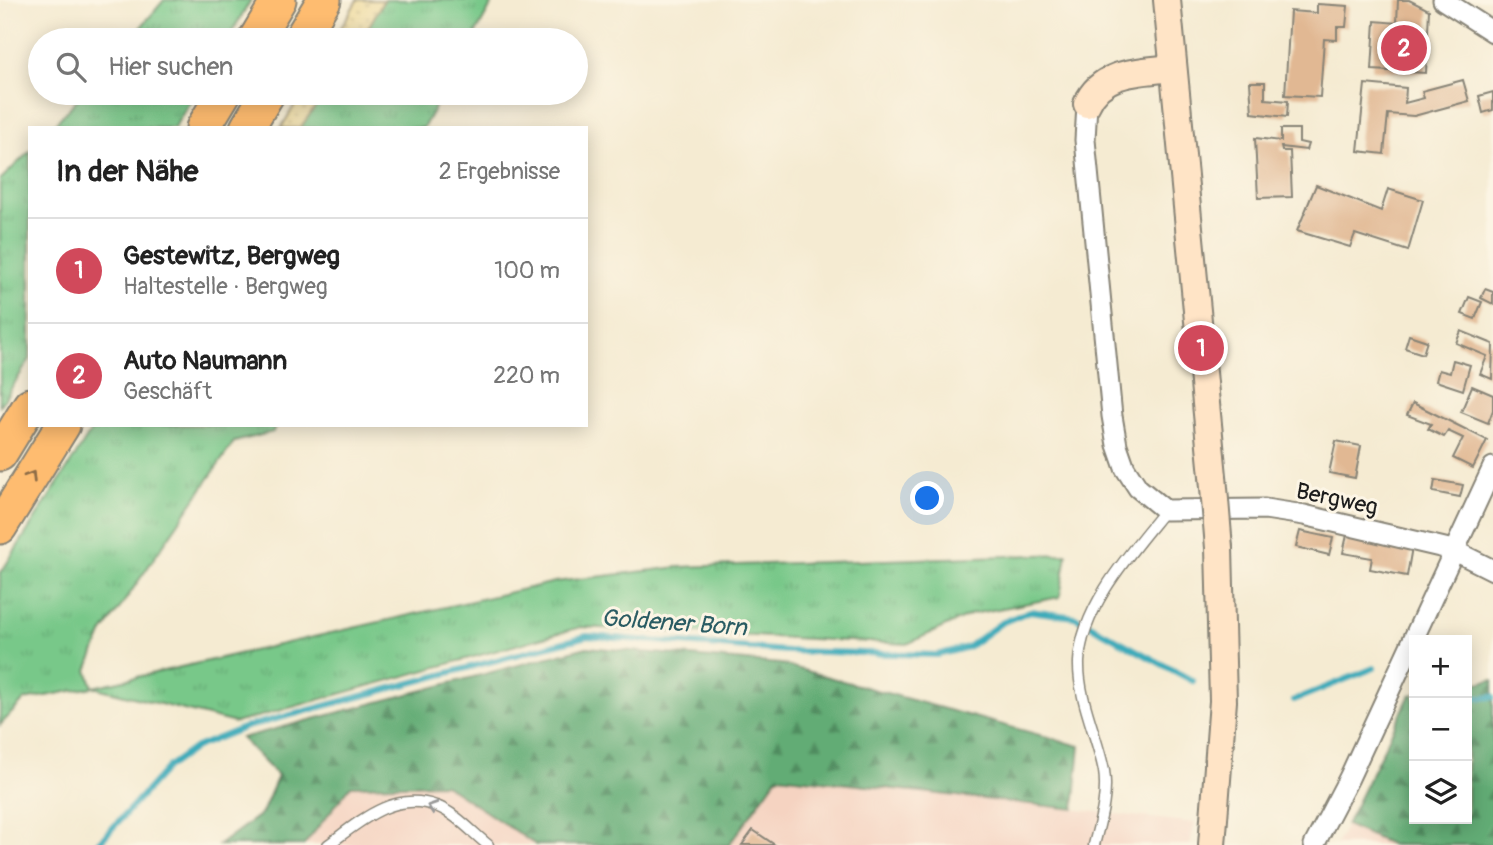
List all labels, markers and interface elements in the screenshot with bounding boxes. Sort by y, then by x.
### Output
pin: 2 [1381,22,1427,74]
search box [28,28,588,105]
icon: search [52,48,90,86]
text: Hier suchen [108,51,233,83]
text: In der Nähe [56,153,198,190]
text: 2 Ergebnisse [439,157,560,186]
text: Gestewitz, Bergweg [123,240,340,272]
text: 1 [75,256,84,285]
text: 100 m [494,256,560,285]
text: Haltestelle · Bergweg [123,272,328,301]
pin: 1 [1178,322,1224,374]
text: Auto Naumann [123,345,287,377]
text: 2 [73,361,85,390]
text: 220 m [493,361,560,390]
text: Geschäft [123,377,212,406]
one-way arrow [23,471,36,484]
street label: Bergweg [1294,476,1380,522]
your location [910,481,944,515]
water label: Goldener Born [600,603,749,643]
map controls [1409,635,1472,824]
button: + [1409,635,1472,698]
button: − [1409,698,1472,761]
button: layers [1409,761,1472,824]
one-way arrow [427,801,439,815]

